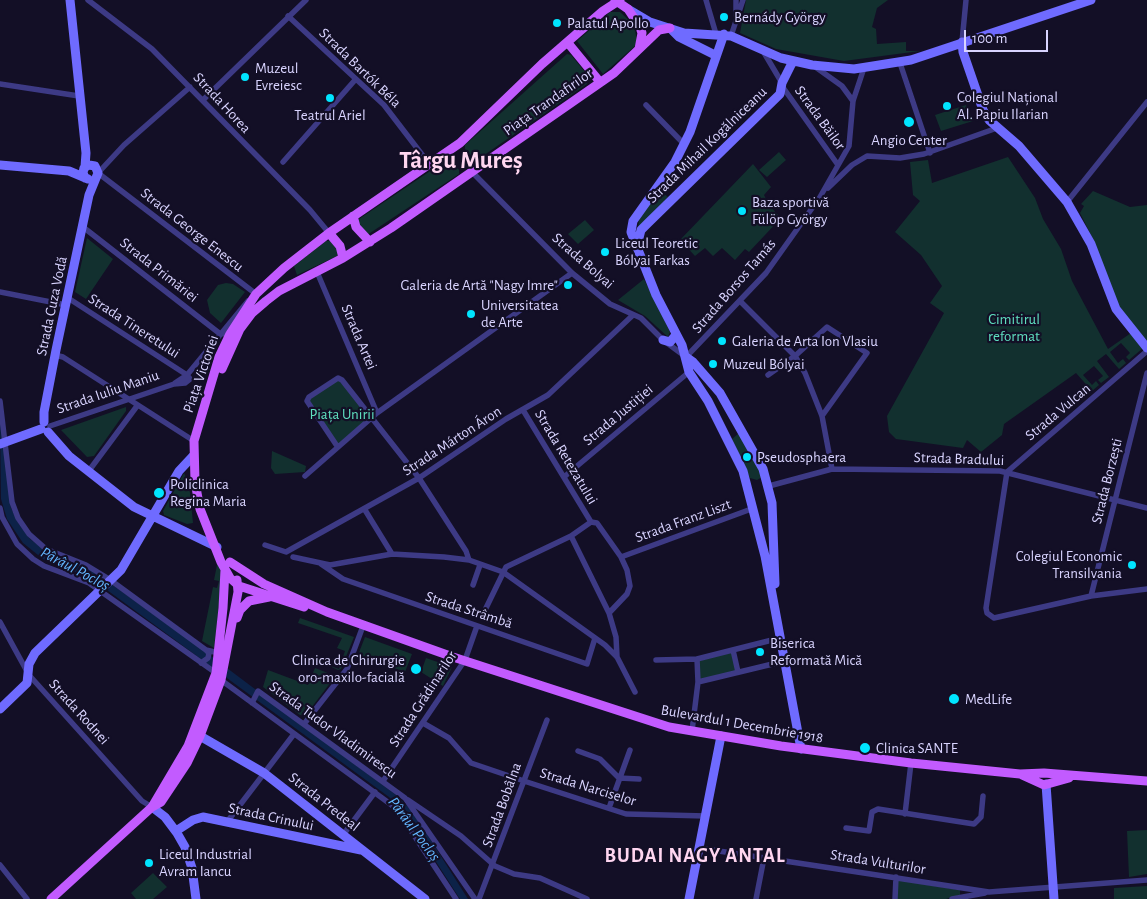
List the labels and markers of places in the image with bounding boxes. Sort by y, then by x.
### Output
place label: Bernády György [734,8,826,26]
marker: Bernády György [718,11,730,23]
place label: Palatul Apollo [567,14,649,32]
marker: Palatul Apollo [551,17,563,29]
place label: Muzeul Evreiesc [255,59,302,94]
marker: Muzeul Evreiesc [239,71,251,83]
place label: Colegiul Național Al. Papiu Ilarian [957,88,1058,123]
marker: Teatrul Ariel [324,92,336,104]
marker: Colegiul Național Al. Papiu Ilarian [941,100,953,112]
place label: Teatrul Ariel [294,106,366,124]
marker: Angio Center [902,115,916,129]
place label: Angio Center [871,131,947,149]
place label: Baza sportivă Fülöp György [752,193,829,228]
marker: Baza sportivă Fülöp György [736,205,748,217]
place label: Liceul Teoretic Bólyai Farkas [615,234,698,269]
marker: Liceul Teoretic Bólyai Farkas [599,246,611,258]
place label: Galeria de Artă "Nagy Imre" [400,276,558,294]
marker: Galeria de Artă "Nagy Imre" [562,279,574,291]
place label: Universitatea de Arte [481,296,559,331]
marker: Universitatea de Arte [465,308,477,320]
place label: Galeria de Arta Ion Vlasiu [732,332,878,350]
marker: Galeria de Arta Ion Vlasiu [716,335,728,347]
place label: Muzeul Bólyai [723,355,805,373]
marker: Muzeul Bólyai [707,358,719,370]
place label: Pseudosphaera [757,448,846,466]
marker: Pseudosphaera [741,451,753,463]
place label: Policlinica Regina Maria [170,475,246,510]
marker: Policlinica Regina Maria [152,486,166,500]
place label: Colegiul Economic Transilvania [1016,547,1122,582]
marker: Colegiul Economic Transilvania [1126,559,1138,571]
place label: Biserica Reformată Mică [770,634,862,669]
marker: Biserica Reformată Mică [754,646,766,658]
place label: Clinica de Chirurgie oro-maxilo-facială [292,651,405,686]
marker: Clinica de Chirurgie oro-maxilo-facială [409,662,423,676]
place label: MedLife [965,690,1012,708]
marker: MedLife [947,692,961,706]
place label: Clinica SANTE [876,739,958,757]
marker: Clinica SANTE [858,741,872,755]
place label: Liceul Industrial Avram Iancu [159,845,252,880]
marker: Liceul Industrial Avram Iancu [143,857,155,869]

